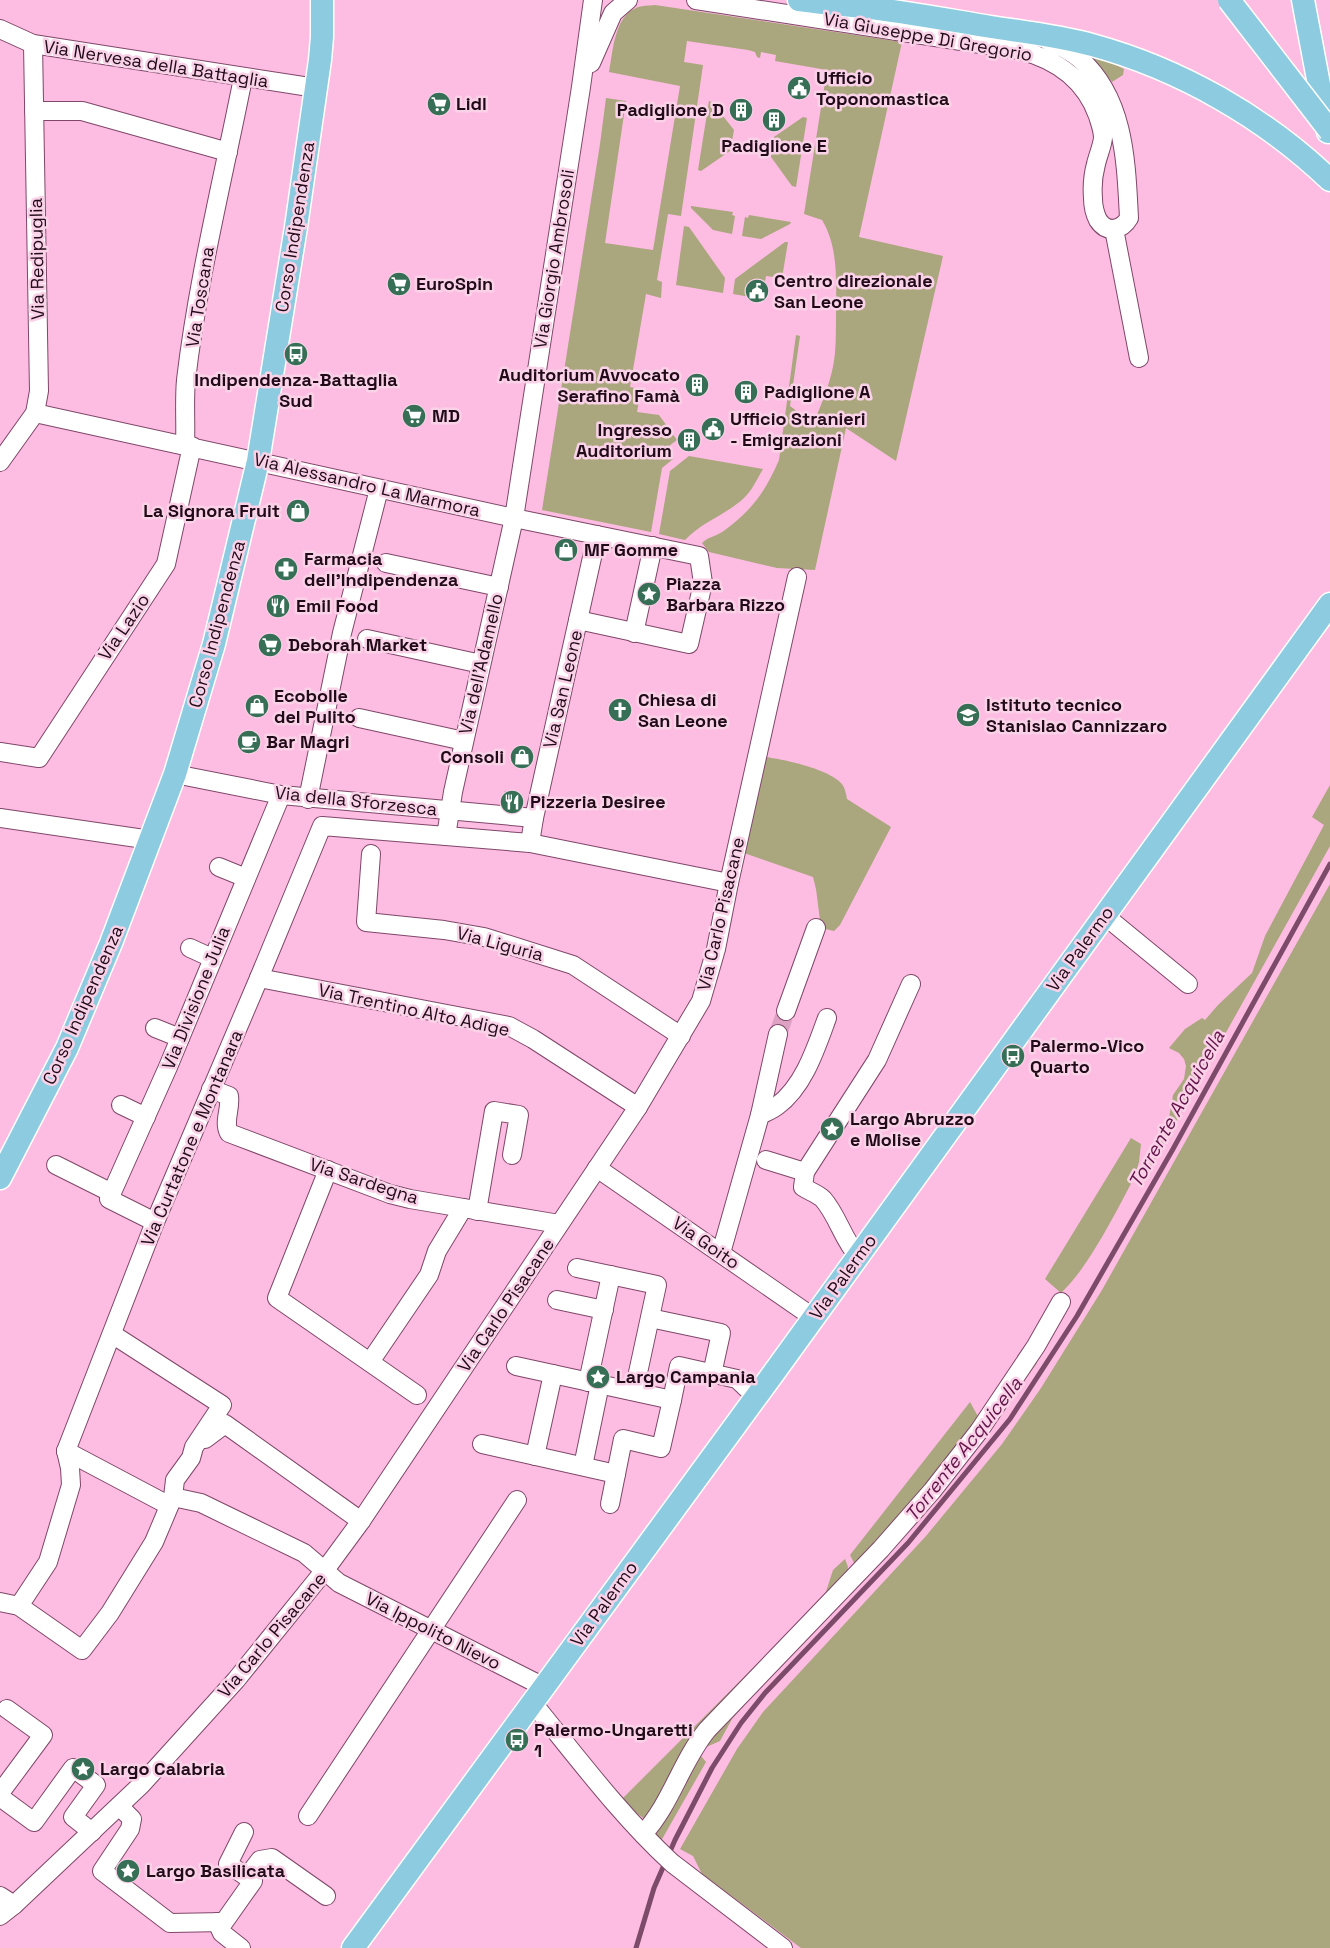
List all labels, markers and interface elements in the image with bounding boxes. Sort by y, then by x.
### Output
street label: Via Giuseppe Di Gregorio [822,7,1034,66]
street label: Via Nervesa della Battaglia [42,34,270,93]
place label: Ufficio Toponomastica [816,66,950,110]
public building icon: Ufficio Toponomastica [786,75,812,101]
supermarket icon: Lidl [426,91,452,117]
place label: Lidl [456,92,487,115]
building icon: Padiglione D [728,97,754,123]
place label: Padiglione D [617,98,724,121]
building icon: Padiglione E [761,107,787,133]
place label: Padiglione E [721,134,827,157]
street label: Corso Indipendenza [270,140,319,314]
street label: Via Giorgio Ambrosoli [528,168,579,350]
street label: Via Redipuglia [24,198,49,320]
street label: Via Toscana [180,245,219,349]
place label: Centro direzionale San Leone [774,269,933,313]
supermarket icon: EuroSpin [386,271,412,297]
place label: EuroSpin [416,272,493,295]
public building icon: Centro direzionale San Leone [744,278,770,304]
bus stop icon: Indipendenza-Battaglia Sud [283,341,309,367]
place label: Auditorium Avvocato Serafino Famà [499,363,681,407]
place label: Indipendenza-Battaglia Sud [194,368,398,412]
building icon: Auditorium Avvocato Serafino Famà [684,372,710,398]
building icon: Padiglione A [733,379,759,405]
place label: Padiglione A [764,380,871,403]
supermarket icon: MD [401,403,427,429]
place label: MD [432,404,460,427]
place label: Ufficio Stranieri - Emigrazioni [730,407,866,451]
public building icon: Ufficio Stranieri - Emigrazioni [700,416,726,442]
place label: Ingresso Auditorium [576,418,672,462]
building icon: Ingresso Auditorium [676,427,702,453]
street label: Via Alessandro La Marmora [252,447,483,522]
shop icon: La Signora Fruit [285,498,311,524]
place label: La Signora Fruit [143,499,280,522]
shop icon: MF Gomme [553,537,579,563]
street label: Corso Indipendenza [183,538,250,710]
place label: MF Gomme [584,538,678,561]
place label: Farmacia dell'Indipendenza [304,547,459,591]
pharmacy icon: Farmacia dell'Indipendenza [273,556,299,582]
place label: Piazza Barbara Rizzo [666,572,785,616]
place icon: Piazza Barbara Rizzo [636,581,662,607]
street label: Via Lazio [93,589,154,664]
street label: Via dell'Adamello [453,591,508,737]
restaurant icon: Emil Food [265,593,291,619]
place label: Emil Food [296,594,379,617]
street label: Via San Leone [538,627,587,750]
supermarket icon: Deborah Market [257,632,283,658]
place label: Deborah Market [288,633,427,656]
place label: Ecobolle del Pulito [274,684,356,728]
place label: Chiesa di San Leone [638,688,728,732]
shop icon: Ecobolle del Pulito [244,693,270,719]
place label: Istituto tecnico Stanislao Cannizzaro [986,693,1167,737]
church icon: Chiesa di San Leone [607,697,633,723]
school or university icon: Istituto tecnico Stanislao Cannizzaro [955,702,981,728]
cafe icon: Bar Magri [236,729,262,755]
place label: Bar Magri [266,730,350,753]
shop icon: Consoli [509,744,535,770]
place label: Consoli [440,745,504,768]
street label: Via della Sforzesca [274,781,438,820]
restaurant icon: Pizzeria Desiree [499,789,525,815]
place label: Pizzeria Desiree [530,790,666,813]
street label: Via Carlo Pisacane [692,835,749,993]
street label: Via Palermo [1041,902,1118,996]
street label: Corso Indipendenza [37,921,128,1088]
street label: Via Liguria [454,921,546,966]
street label: Via Divisione Julia [156,923,235,1073]
street label: Via Trentino Alto Adige [316,978,512,1041]
street label: Via Curtatone e Montanara [135,1026,248,1249]
water label: Torrente Acquicella [1123,1026,1230,1193]
place label: Palermo-Vico Quarto [1030,1034,1144,1078]
bus stop icon: Palermo-Vico Quarto [1000,1043,1026,1069]
place label: Largo Abruzzo e Molise [850,1107,974,1151]
place icon: Largo Abruzzo e Molise [819,1116,845,1142]
street label: Via Sardegna [307,1152,422,1209]
street label: Via Goito [668,1211,744,1274]
street label: Via Palermo [804,1230,881,1324]
street label: Via Carlo Pisacane [452,1233,559,1376]
place icon: Largo Campania [585,1364,611,1390]
place label: Largo Campania [616,1365,756,1388]
water label: Torrente Acquicella [899,1372,1028,1527]
street label: Via Palermo [565,1557,642,1651]
street label: Via Carlo Pisacane [212,1567,331,1702]
street label: Via Ippolito Nievo [362,1587,505,1675]
place label: Palermo-Ungaretti 1 [534,1718,693,1762]
bus stop icon: Palermo-Ungaretti 1 [504,1727,530,1753]
place icon: Largo Calabria [70,1756,96,1782]
place label: Largo Calabria [100,1757,226,1780]
place icon: Largo Basilicata [115,1858,141,1884]
place label: Largo Basilicata [146,1859,286,1882]

